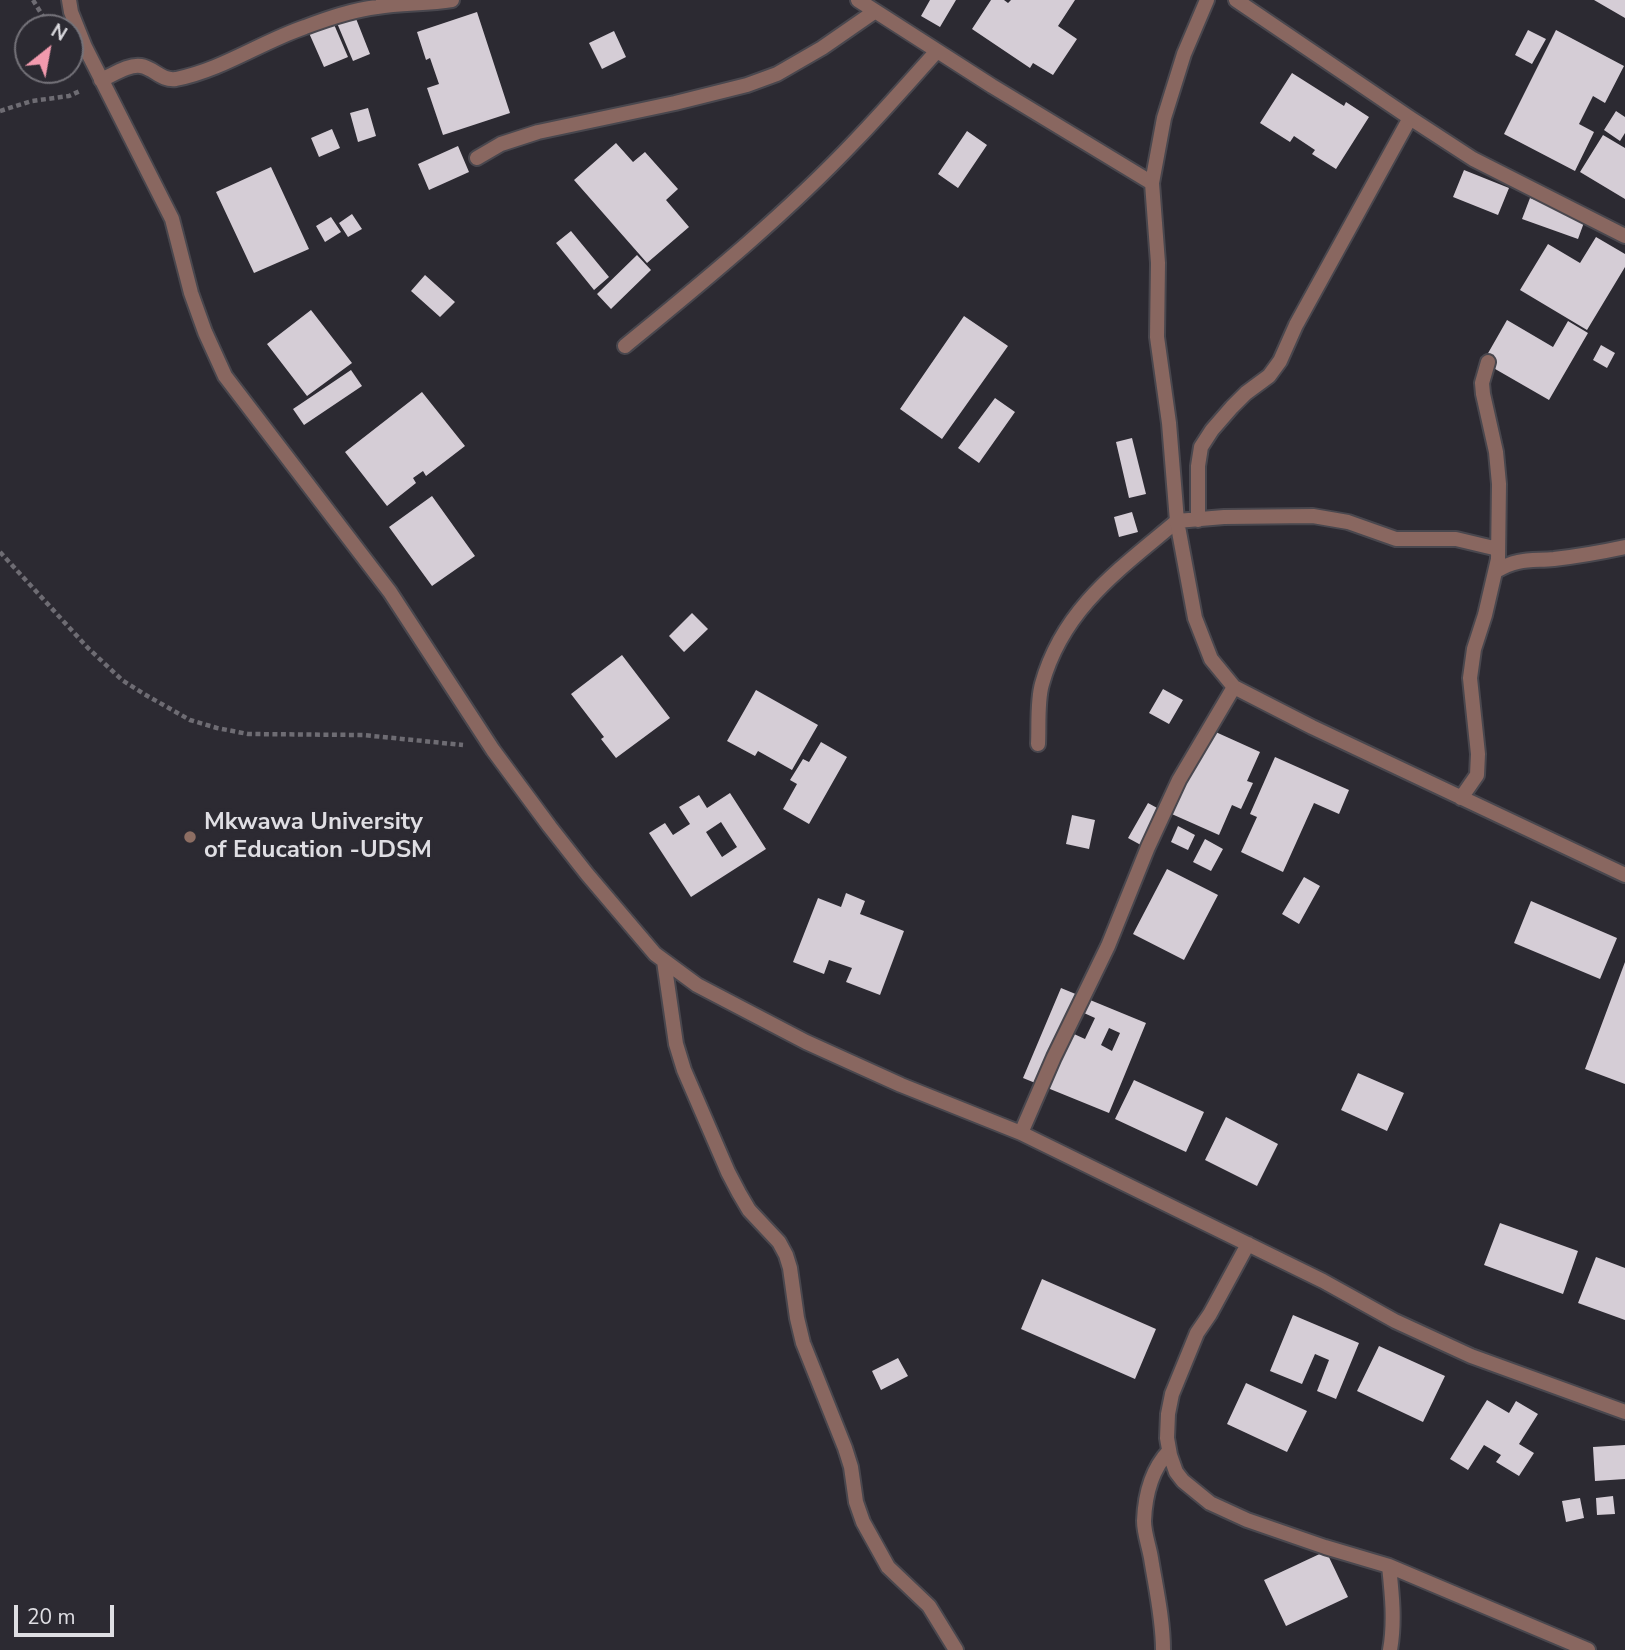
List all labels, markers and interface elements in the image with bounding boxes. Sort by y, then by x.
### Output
north arrow [14,14,84,84]
text: N [46,18,72,48]
place label: Mkwawa University of Education -UDSM [204,809,432,865]
marker: Mkwawa University of Education -UDSM [182,829,198,845]
scale bar [18,1590,117,1634]
text: 20 m [27,1603,76,1631]

